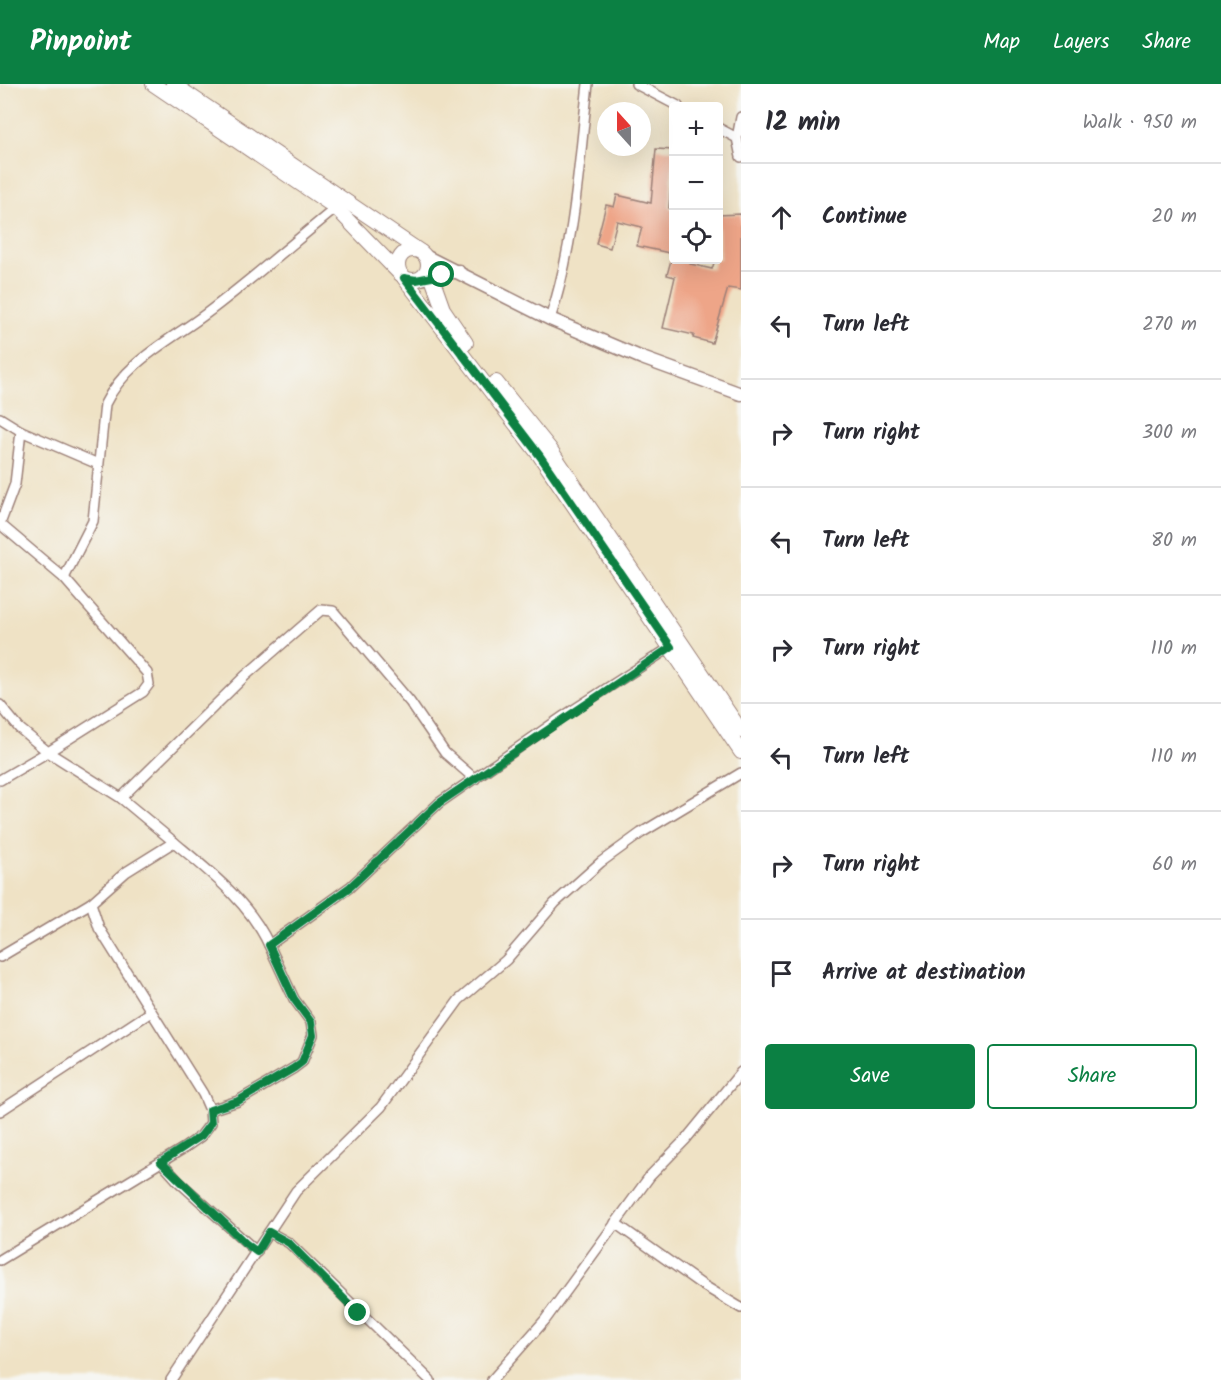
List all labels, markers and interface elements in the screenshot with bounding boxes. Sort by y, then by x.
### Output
text: Pinpoint [30,20,131,65]
text: Map [983,26,1020,59]
text: Layers [1053,26,1109,59]
text: Share [1142,26,1191,59]
north arrow [597,102,651,156]
map controls [669,102,723,264]
button: + [669,102,723,156]
text: 12 min [765,102,840,144]
text: Walk · 950 m [1082,107,1197,139]
button: − [669,156,723,210]
text: Continue [822,200,907,235]
icon: ahead [765,201,798,234]
text: 20 m [1151,201,1197,233]
button: locate [669,210,723,264]
route start [428,261,454,287]
text: Turn left [822,308,909,343]
icon: left [765,309,798,342]
text: 270 m [1142,309,1197,341]
text: Turn right [822,416,920,451]
icon: right [765,417,798,450]
text: 300 m [1142,417,1197,449]
text: Turn left [822,524,909,559]
icon: left [765,525,798,558]
text: 80 m [1151,525,1197,557]
text: Turn right [822,632,920,667]
icon: right [765,633,798,666]
text: 110 m [1151,633,1197,665]
text: Turn left [822,740,909,775]
icon: left [765,741,798,774]
text: 110 m [1151,741,1197,773]
text: Turn right [822,848,920,883]
icon: right [765,849,798,882]
text: 60 m [1152,849,1197,881]
text: Arrive at destination [822,956,1025,991]
icon: arrive [765,957,798,990]
button: Save [765,1044,975,1109]
button: Share [987,1044,1197,1109]
route end [344,1299,370,1325]

